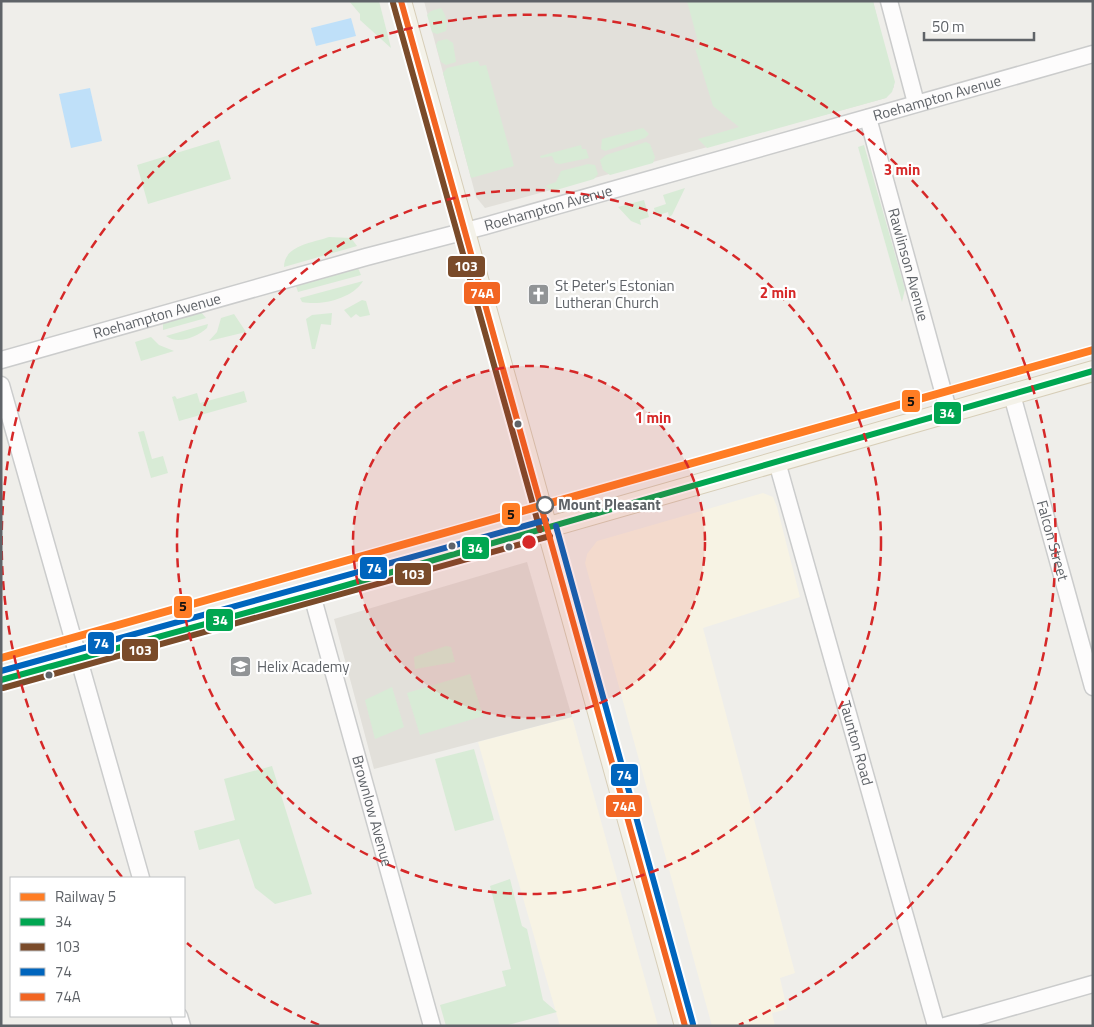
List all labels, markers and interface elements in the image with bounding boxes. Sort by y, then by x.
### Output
scale bar [924,10,1034,42]
text: 50 m [932,15,965,38]
street label: Roehampton Avenue [870,69,1004,127]
text: 3 min [884,158,920,181]
street label: Roehampton Avenue [481,179,615,237]
street label: Rawlinson Avenue [882,205,935,324]
line badge: 103 [447,255,486,278]
text: 103 [454,255,478,276]
place label: St Peter's Estonian Lutheran Church [555,274,675,314]
line badge: 74A [463,281,501,305]
text: 2 min [760,281,796,304]
text: 74A [470,282,495,303]
church icon: St Peter's Estonian Lutheran Church [527,283,551,307]
street label: Roehampton Avenue [90,287,223,345]
line badge: 5 [901,389,921,413]
text: 5 [907,390,915,411]
line badge: 34 [933,401,962,425]
text: 34 [939,402,955,423]
text: 1 min [635,406,671,429]
unlabelled marker [513,419,523,429]
place label: Mount Pleasant [558,493,661,516]
marker: Mount Pleasant [536,496,554,514]
street label: Falcon Street [1031,497,1075,584]
line badge: 5 [501,502,521,526]
text: 5 [507,503,515,524]
centre of rings [520,533,538,551]
line badge: 34 [461,536,490,560]
text: 34 [467,537,483,558]
unlabelled marker [447,541,457,551]
unlabelled marker [504,542,514,552]
line badge: 74 [359,556,388,580]
text: 74 [366,557,382,578]
line badge: 103 [394,562,432,586]
text: 103 [401,563,425,584]
line badge: 5 [173,595,193,619]
text: 5 [179,595,187,616]
line badge: 34 [205,608,234,632]
text: 34 [212,609,228,630]
line badge: 74 [87,631,115,655]
text: 74 [93,632,109,653]
line badge: 103 [121,638,159,662]
text: 103 [128,639,152,660]
school or university icon: Helix Academy [229,655,253,679]
place label: Helix Academy [257,655,350,678]
unlabelled marker [44,670,54,680]
street label: Taunton Road [834,698,880,788]
street label: Brownlow Avenue [346,752,399,869]
line badge: 74 [610,763,639,787]
text: 74 [616,764,632,785]
line badge: 74A [605,794,643,818]
text: 74A [612,795,637,816]
legend [10,877,185,1017]
text: Railway 5 [55,885,116,908]
text: 34 [55,910,72,933]
text: 103 [55,935,80,958]
text: 74 [55,960,72,983]
text: 74A [55,985,81,1008]

